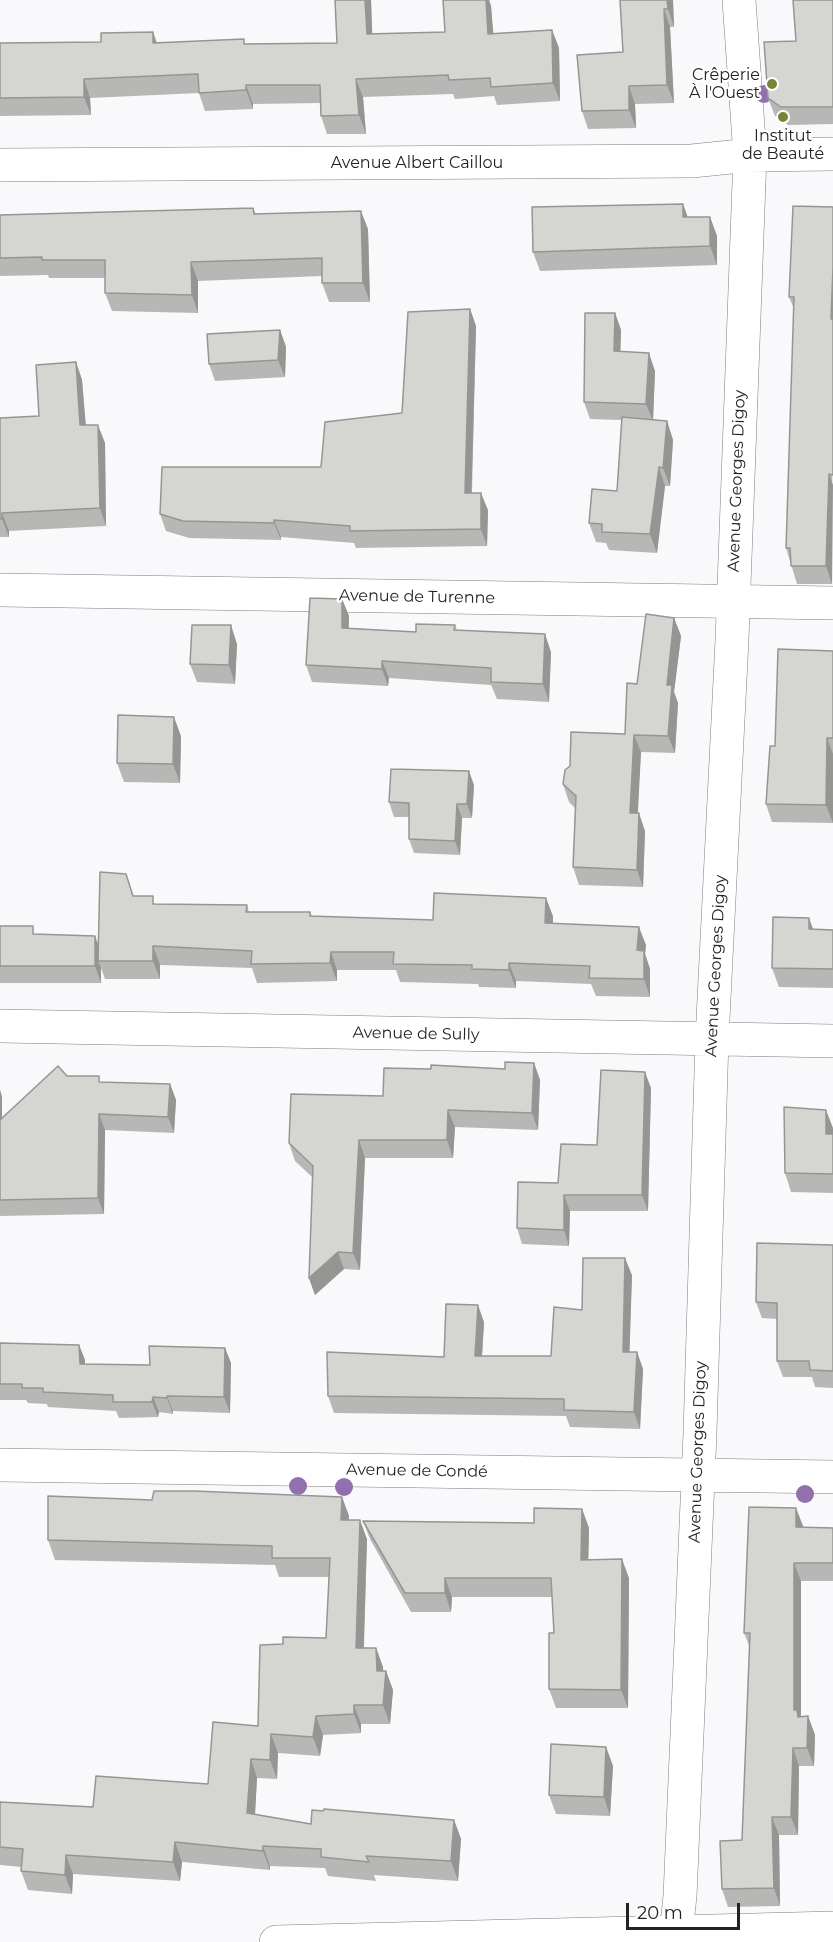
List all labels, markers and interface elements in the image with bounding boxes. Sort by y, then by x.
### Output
place label: Crêperie À l'Ouest [689,65,760,103]
marker: Crêperie À l'Ouest [765,77,779,91]
marker: Institut de Beauté [776,110,790,124]
place label: Institut de Beauté [742,126,824,164]
street label: Avenue Albert Caillou [331,153,503,173]
street label: Avenue Georges Digoy [724,390,750,572]
street label: Avenue de Turenne [339,586,495,608]
street label: Avenue Georges Digoy [702,874,730,1058]
street label: Avenue de Sully [352,1023,480,1045]
street label: Avenue Georges Digoy [685,1361,711,1543]
street label: Avenue de Condé [346,1460,488,1482]
scale bar [629,1891,743,1929]
text: 20 m [637,1902,683,1924]

